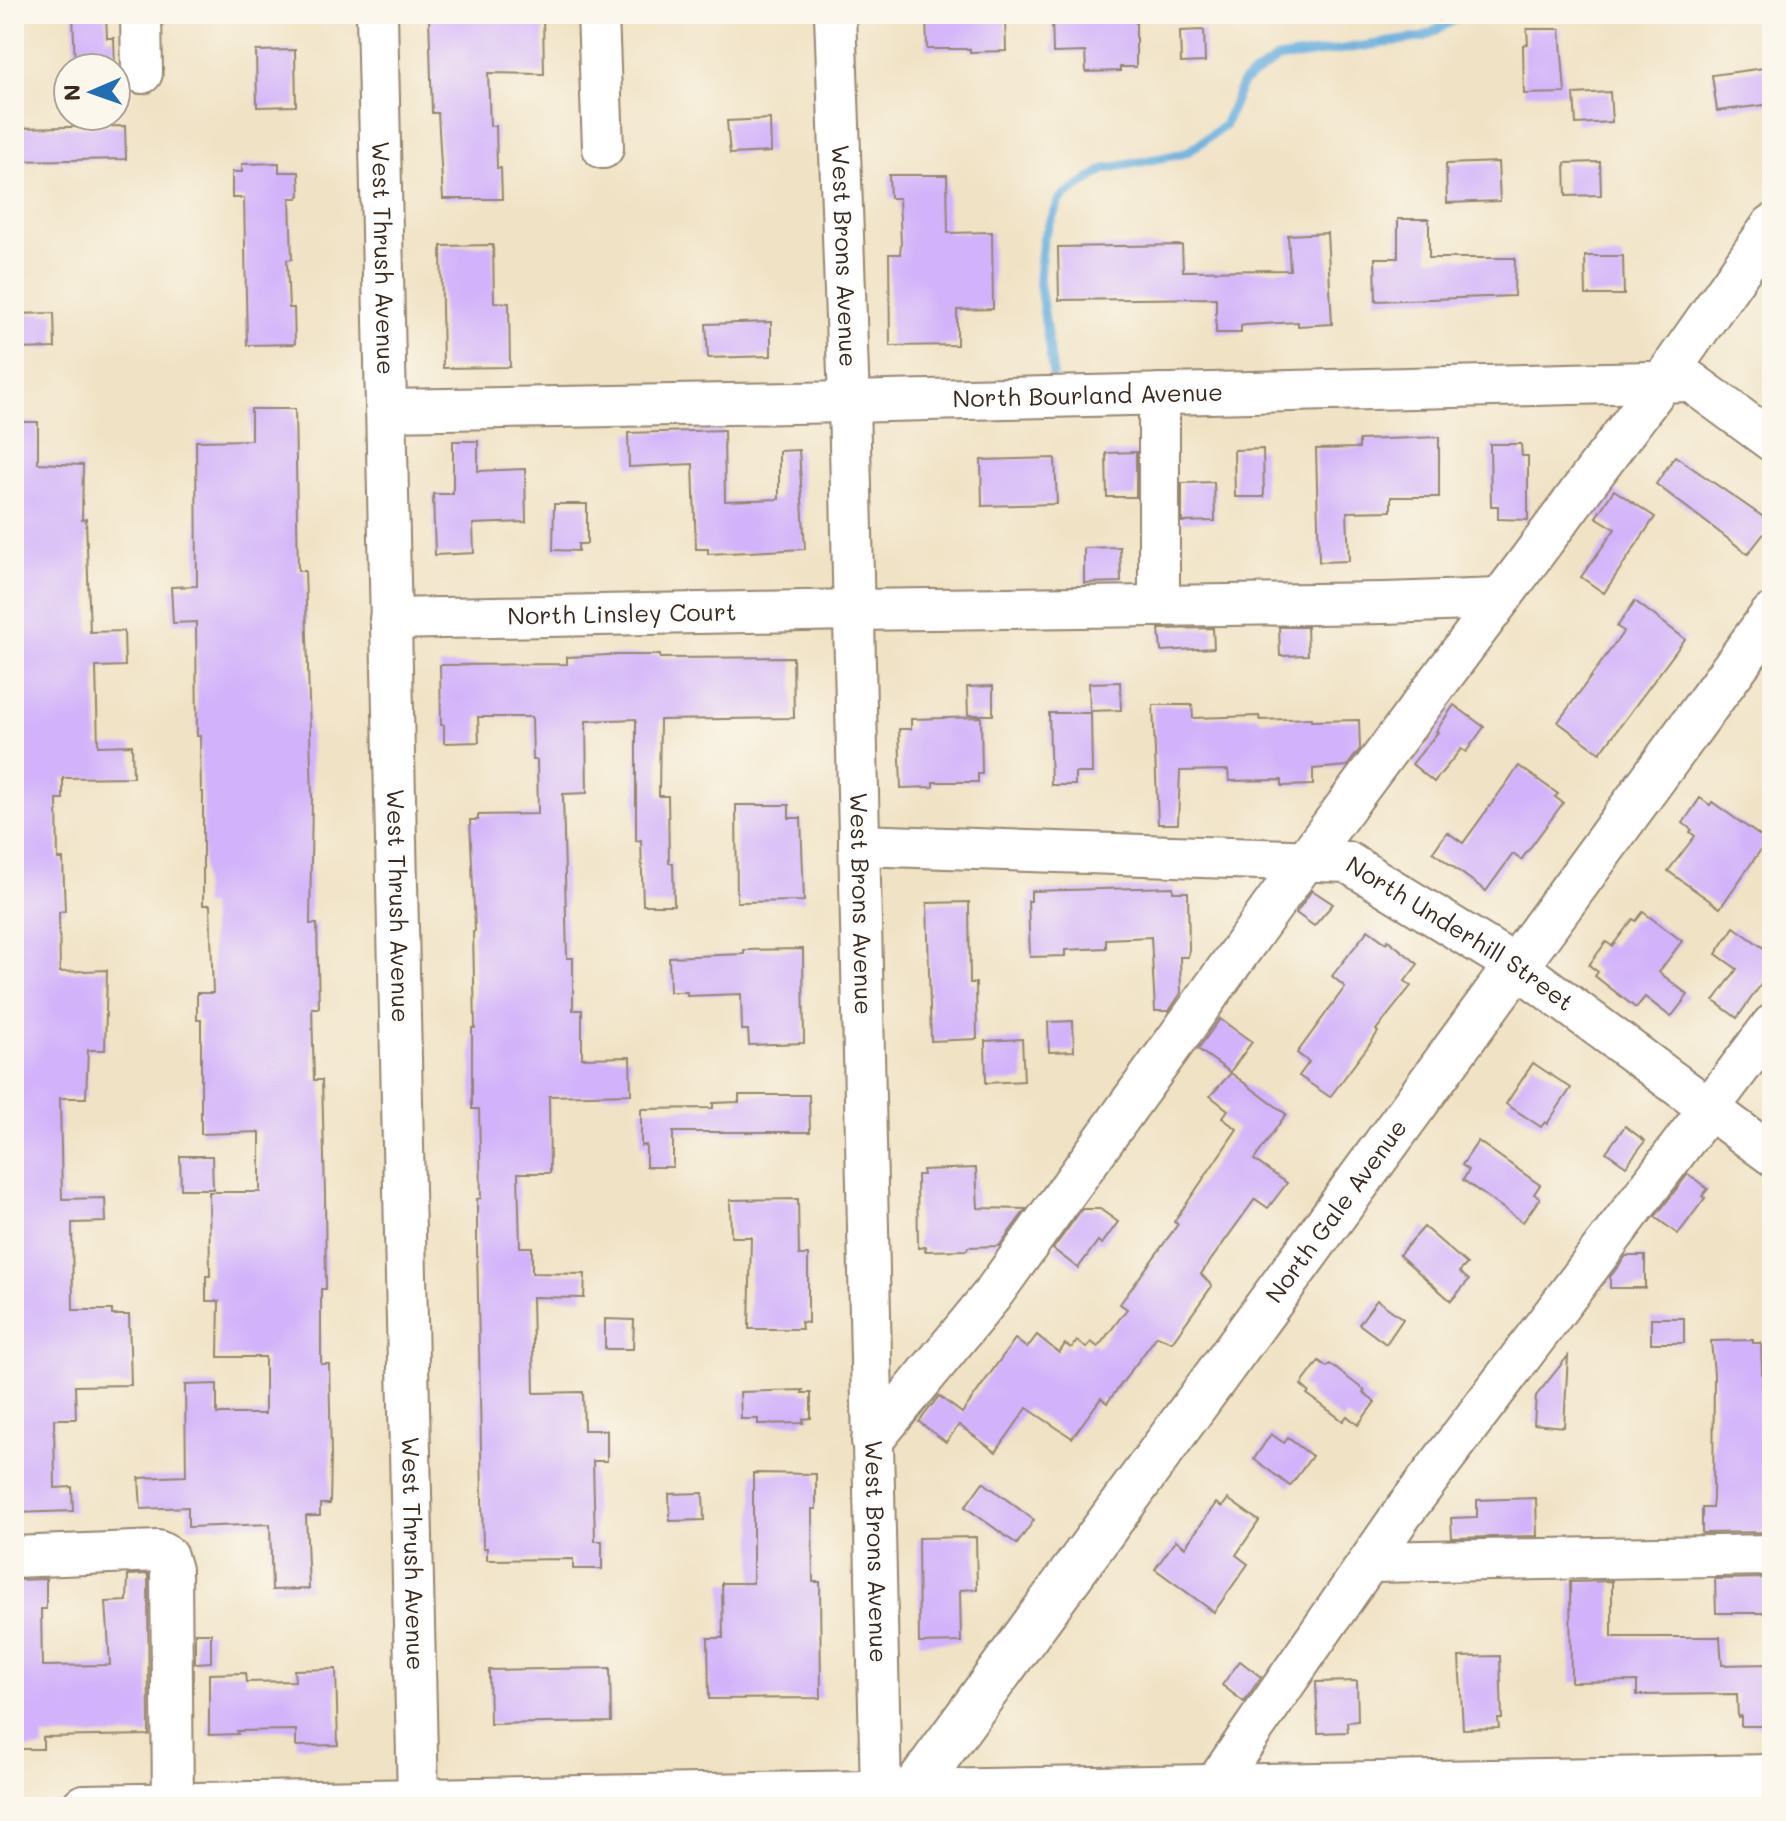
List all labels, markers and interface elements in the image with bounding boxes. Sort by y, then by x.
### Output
north arrow [52,52,132,132]
text: N [57,84,86,102]
street label: West Thrush Avenue [366,141,402,375]
street label: West Brons Avenue [826,144,865,368]
street label: North Bourland Avenue [952,376,1223,413]
street label: North Linsley Court [507,595,737,631]
street label: West Thrush Avenue [381,788,417,1023]
street label: West Brons Avenue [844,792,880,1015]
street label: North Underhill Street [1341,848,1580,1017]
street label: North Gale Avenue [1258,1112,1413,1308]
street label: West Thrush Avenue [396,1436,432,1671]
street label: West Brons Avenue [859,1440,895,1663]

